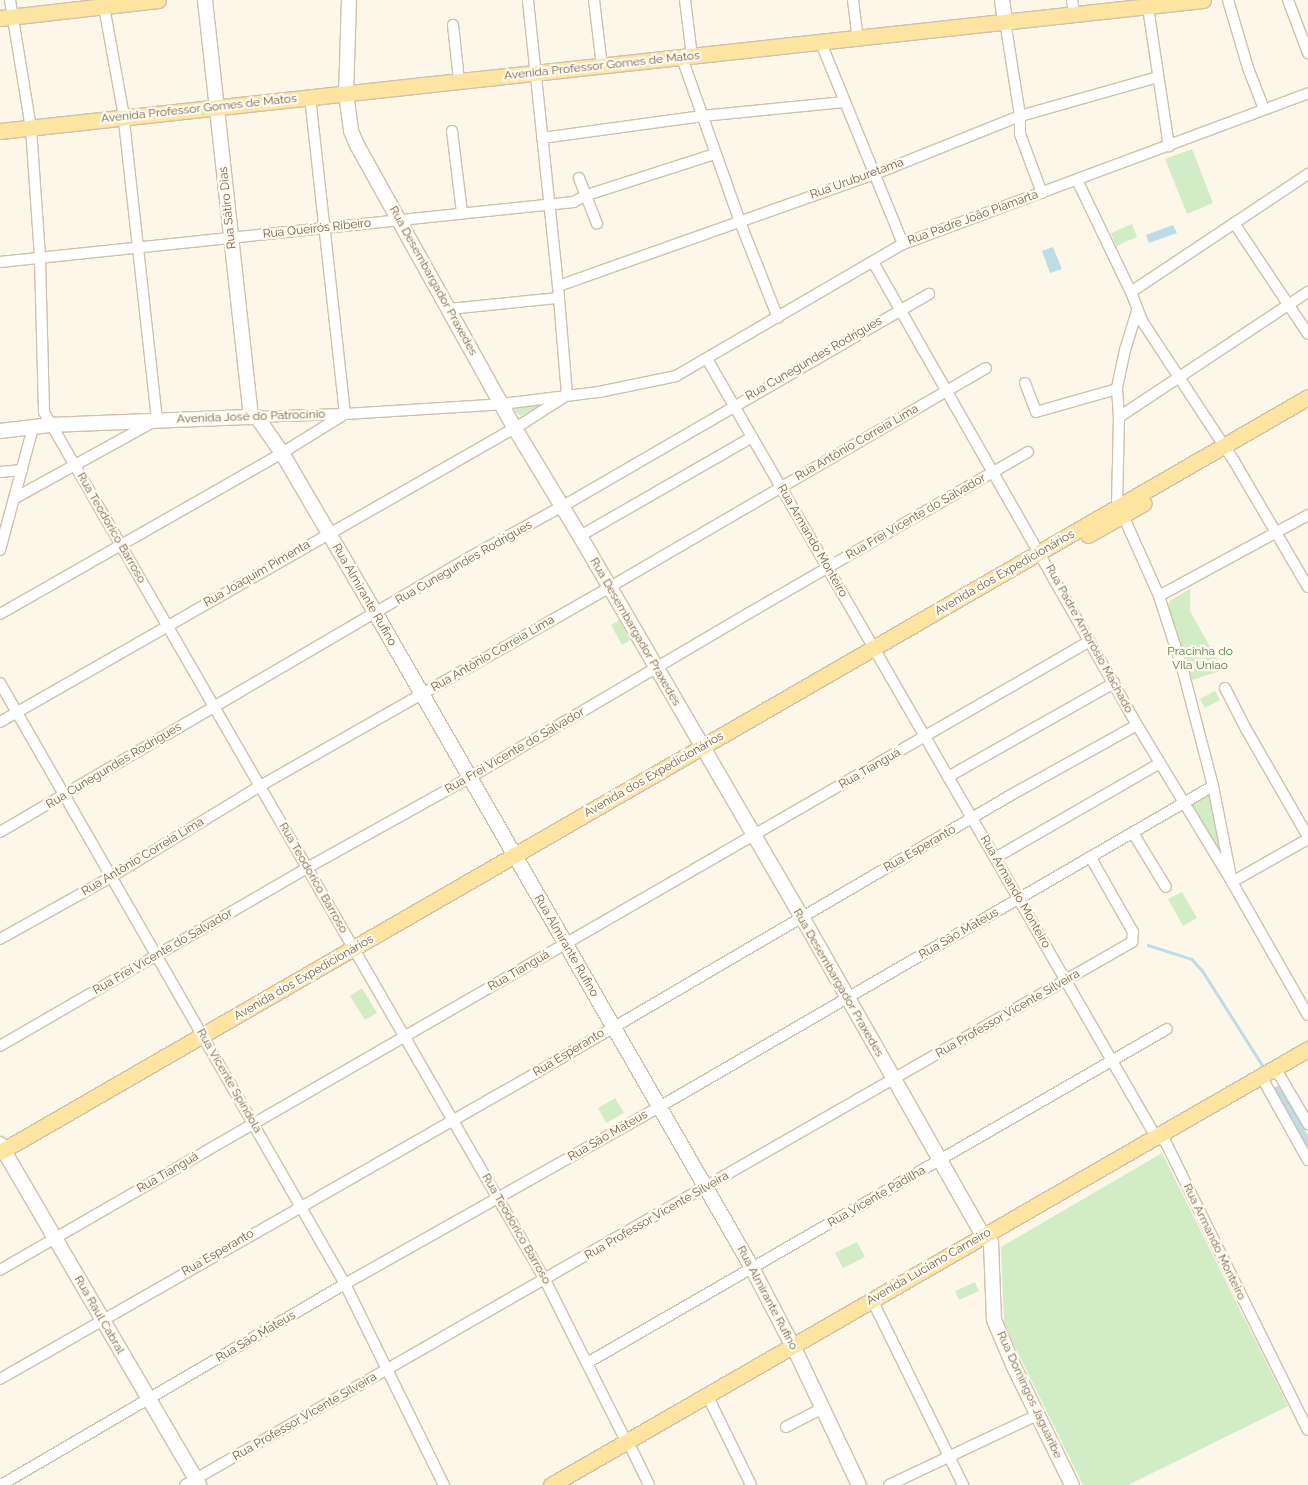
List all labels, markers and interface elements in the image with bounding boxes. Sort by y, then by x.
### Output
street label: Avenida Professor Gomes de Matos [503,49,701,83]
street label: Avenida Professor Gomes de Matos [100,92,298,126]
street label: Rua Uruburetama [808,155,906,203]
street label: Rua Sátiro Dias [217,166,239,250]
street label: Rua Padre João Piamarta [905,188,1041,248]
street label: Rua Desembargador Praxedes [386,204,480,358]
street label: Rua Queirós Ribeiro [262,216,372,242]
street label: Rua Cunegundes Rodrigues [743,314,885,404]
street label: Rua Antônio Correia Lima [793,402,921,484]
street label: Avenida José do Patrocínio [176,407,326,427]
street label: Rua Teodorico Barroso [73,470,149,586]
street label: Rua Frei Vicente do Salvador [843,471,989,563]
street label: Rua Armando Monteiro [774,482,850,600]
street label: Rua Cunegundes Rodrigues [393,518,535,608]
street label: Avenida dos Expedicionários [933,527,1077,619]
street label: Rua Joaquim Pimenta [201,538,313,610]
street label: Rua Almirante Rufino [329,541,399,649]
street label: Rua Desembargador Praxedes [586,555,684,709]
street label: Rua Padre Ambrósio Machado [1042,562,1136,716]
street label: Rua Antônio Correia Lima [429,613,557,695]
park label: Pracinha do Vila Uniao [1167,645,1233,673]
street label: Rua Frei Vicente do Salvador [442,705,588,797]
street label: Rua Cunegundes Rodrigues [44,720,184,812]
street label: Avenida dos Expedicionários [582,729,726,821]
street label: Rua Tianguá [837,746,903,792]
street label: Rua Antônio Correia Lima [79,815,207,899]
street label: Rua Teodorico Barroso [275,820,351,936]
street label: Rua Esperanto [881,823,959,875]
street label: Rua Armando Monteiro [977,833,1053,951]
street label: Rua Almirante Rufino [531,892,601,1000]
street label: Rua São Mateus [917,905,1001,963]
street label: Rua Frei Vicente do Salvador [90,906,236,998]
street label: Rua Desembargador Praxedes [789,906,887,1060]
street label: Avenida dos Expedicionários [232,932,376,1024]
street label: Rua Tianguá [486,948,552,994]
street label: Rua Professor Vicente Silveira [933,967,1083,1061]
street label: Rua Vicente Spíndola [193,1026,265,1136]
street label: Rua Esperanto [531,1026,607,1080]
street label: Rua São Mateus [566,1107,650,1165]
street label: Rua Tianguá [135,1150,201,1196]
street label: Rua Vicente Padilha [826,1163,928,1231]
street label: Rua Professor Vicente Silveira [582,1169,732,1263]
street label: Rua Teodorico Barroso [478,1171,554,1287]
street label: Rua Armando Monteiro [1179,1181,1249,1303]
street label: Avenida Luciano Carneiro [864,1225,994,1309]
street label: Rua Esperanto [179,1227,257,1279]
street label: Rua Almirante Rufino [733,1243,801,1353]
street label: Rua Raul Cabral [71,1273,127,1357]
street label: Rua São Mateus [214,1308,298,1366]
street label: Rua Domingos Jaguaribe [993,1329,1065,1461]
street label: Rua Professor Vicente Silveira [230,1370,380,1464]

